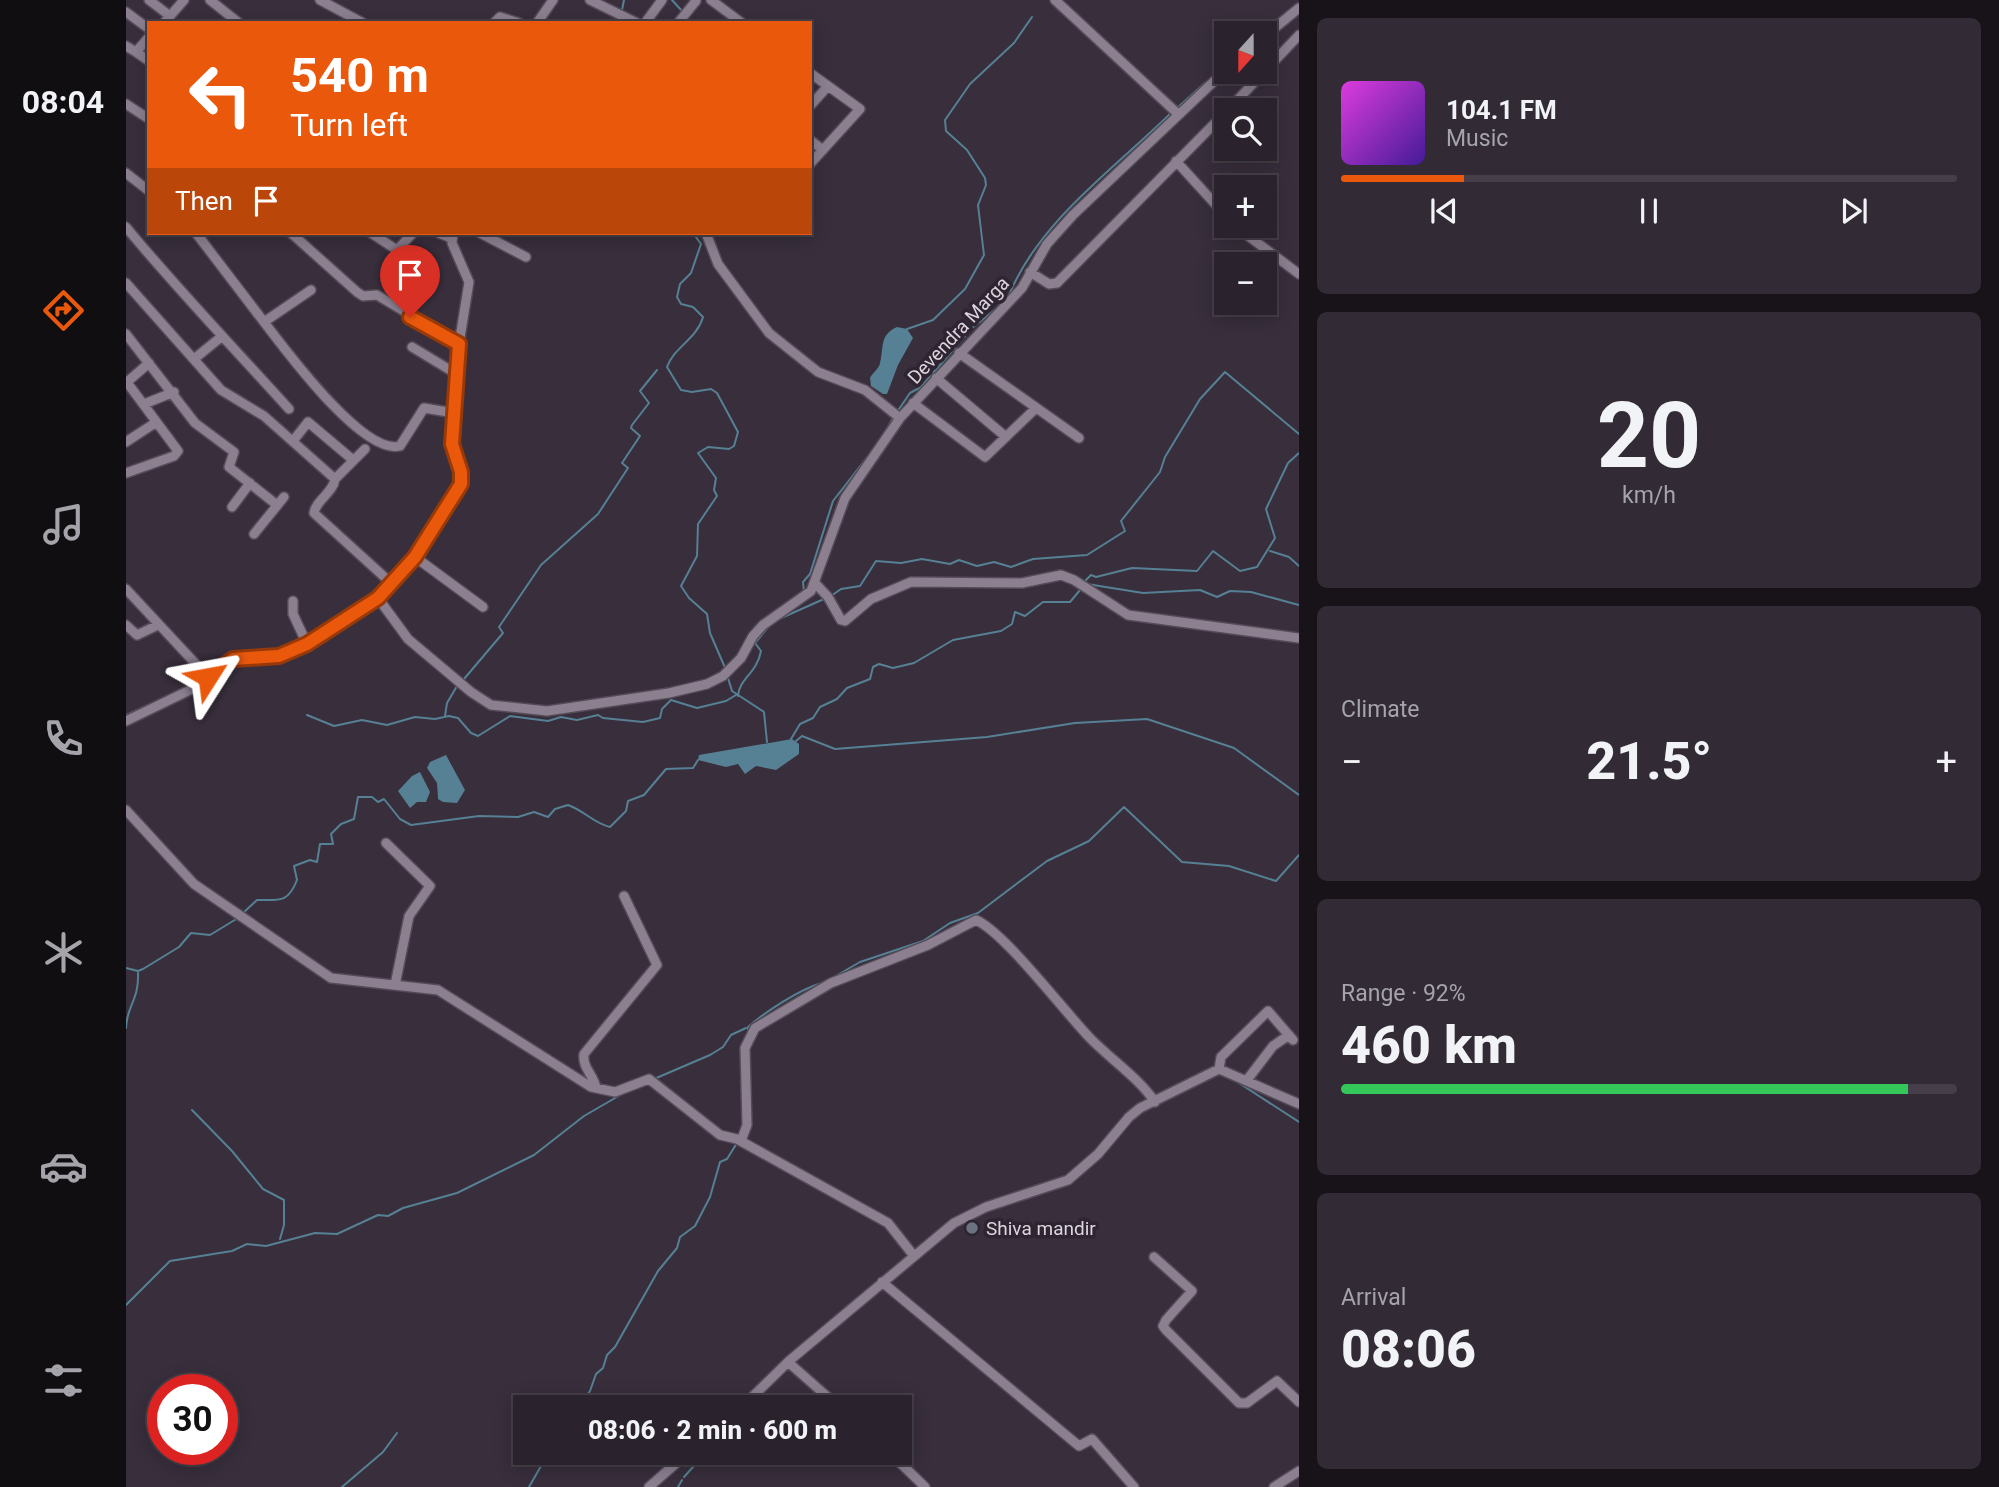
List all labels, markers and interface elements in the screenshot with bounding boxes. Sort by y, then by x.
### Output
north arrow [1214,21,1278,84]
map controls [1214,21,1277,315]
text: 540 m [290,47,429,104]
icon: left [175,49,266,140]
text: 08:04 [22,83,104,121]
text: 104.1 FM [1446,95,1557,125]
button: search [1214,98,1277,161]
text: Turn left [290,106,408,144]
text: Music [1446,125,1508,152]
button: + [1214,175,1277,238]
icon: arrive [247,182,285,220]
text: Then [175,186,233,216]
icon: previous [1425,192,1463,230]
icon: pause [1630,192,1668,230]
icon: next [1835,192,1873,230]
pin [380,245,440,317]
button: − [1214,252,1277,315]
icon: arrive [391,256,429,294]
street label: Devendra Marga [903,272,1014,389]
icon: directions [39,286,88,335]
text: 20 [1597,383,1701,489]
text: km/h [1622,482,1676,509]
icon: music [39,500,88,549]
position arrow [171,640,245,714]
text: Climate [1341,696,1420,723]
icon: phone [39,714,88,763]
text: 21.5° [1586,731,1712,792]
text: − [1341,740,1363,784]
text: + [1935,740,1957,784]
icon: climate [39,928,88,977]
text: Range · 92% [1341,980,1466,1007]
text: 460 km [1341,1015,1517,1076]
icon: car [39,1142,88,1191]
place label: Shiva mandir [986,1217,1096,1240]
marker: Shiva mandir [964,1220,980,1236]
text: Arrival [1341,1284,1406,1311]
text: 08:06 [1341,1319,1476,1380]
icon: filters [39,1356,88,1405]
speed limit sign: 30 [147,1374,238,1465]
text: 08:06 · 2 min · 600 m [588,1415,837,1445]

